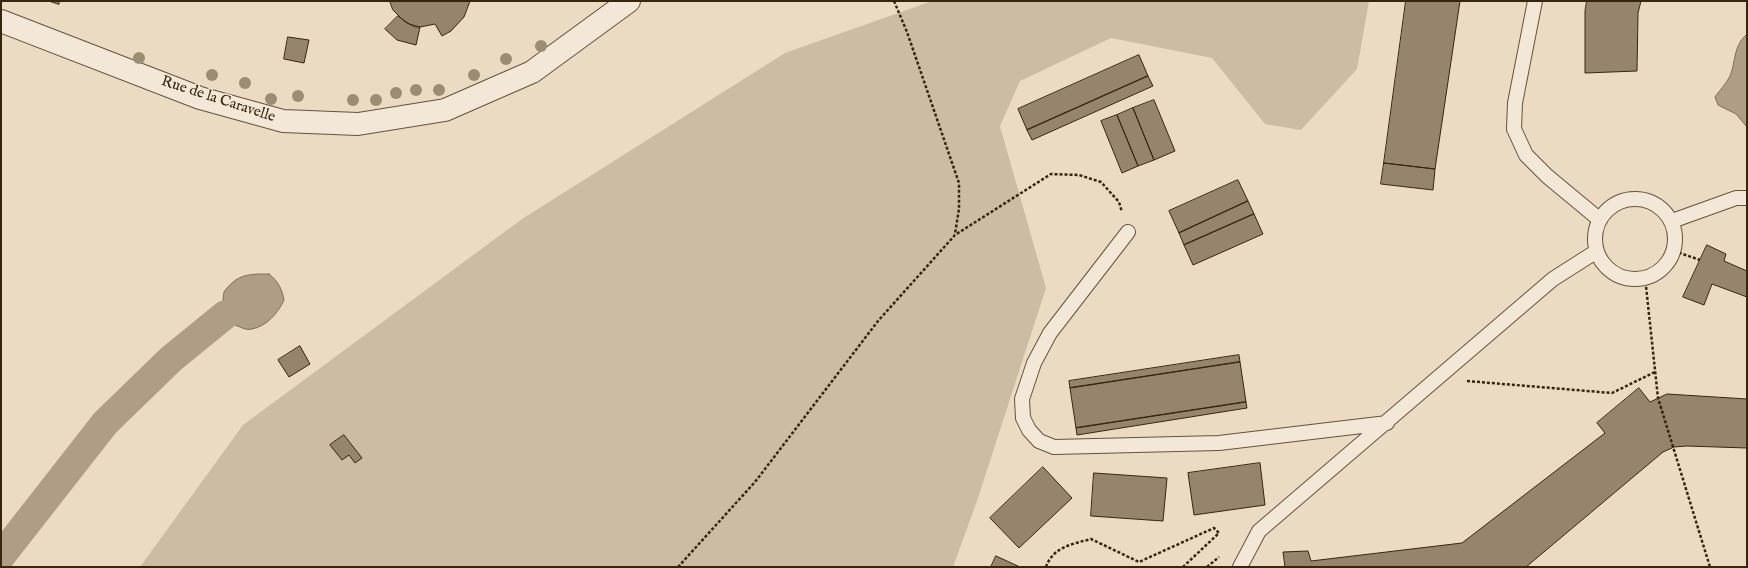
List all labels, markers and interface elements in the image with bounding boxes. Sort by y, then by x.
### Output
street label: Rue de la Caravelle [159,73,277,127]

